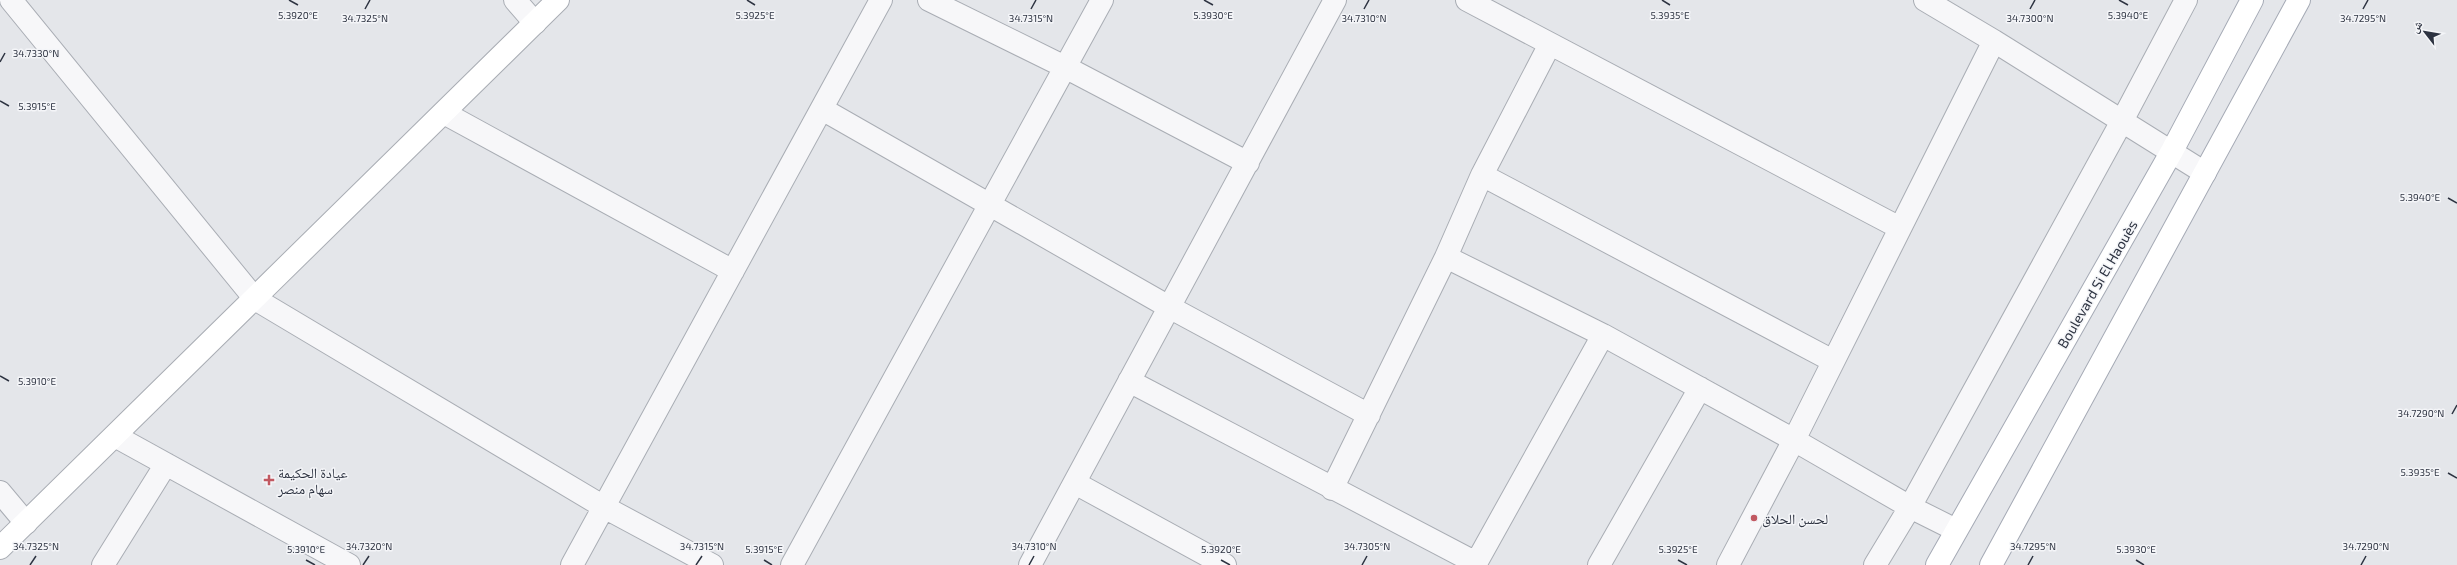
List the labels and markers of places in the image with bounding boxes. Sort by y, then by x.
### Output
place label: عيادة الحكيمة سهام منصر [277,464,347,499]
marker: عيادة الحكيمة سهام منصر [263,474,275,486]
place label: لحسن الحلاق [1762,510,1828,528]
marker: لحسن الحلاق [1749,513,1759,523]

